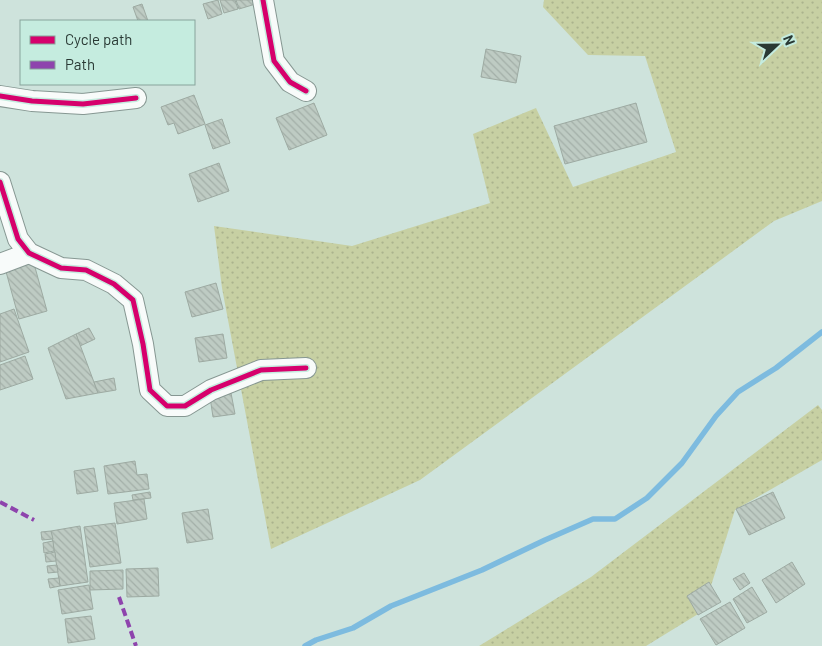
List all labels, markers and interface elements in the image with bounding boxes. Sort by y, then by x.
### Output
legend [20,20,195,85]
north arrow [752,20,802,70]
text: Cycle path [65,30,132,48]
text: N [780,32,799,47]
text: Path [65,55,95,73]

